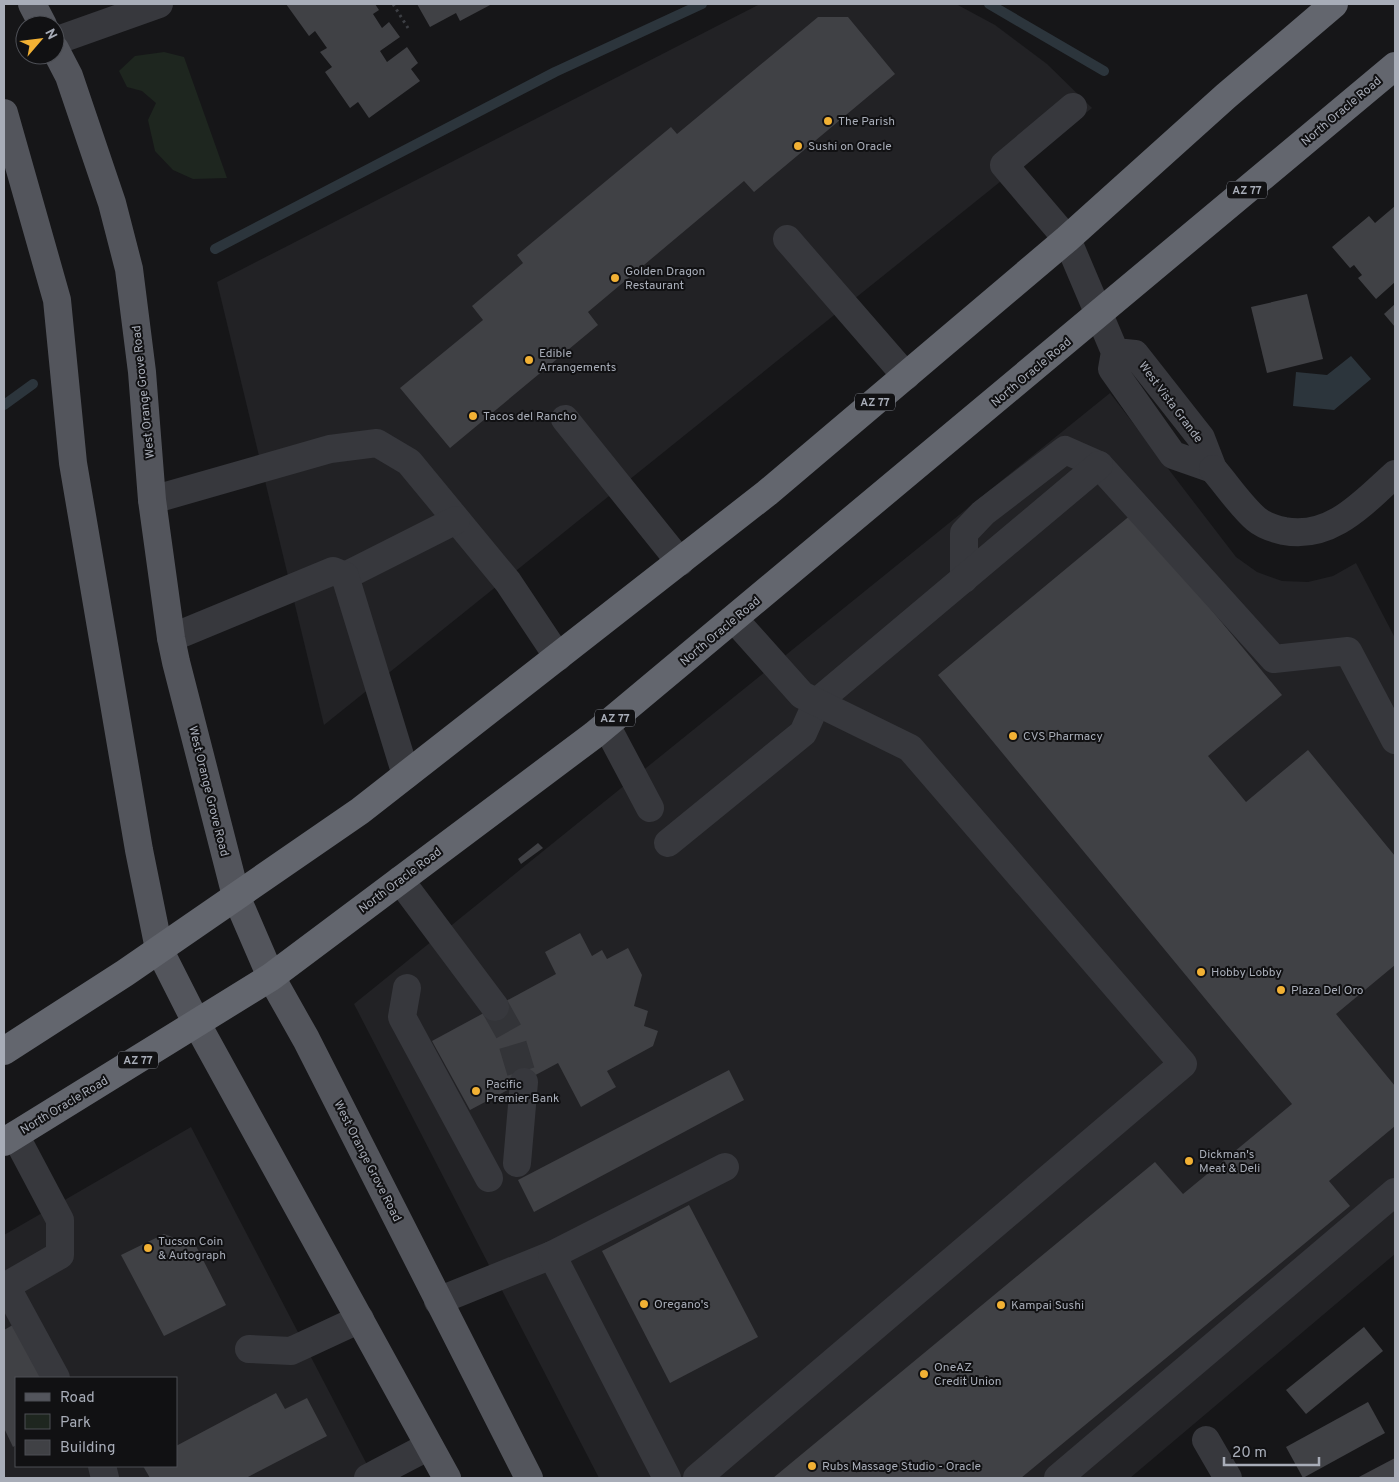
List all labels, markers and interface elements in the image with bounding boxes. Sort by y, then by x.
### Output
north arrow [15,15,65,65]
text: N [40,26,60,43]
street label: North Oracle Road [1298,74,1385,150]
place label: The Parish [838,114,895,130]
marker: The Parish [822,115,834,127]
place label: Sushi on Oracle [808,139,892,155]
marker: Sushi on Oracle [792,140,804,152]
road number: AZ 77 [1227,182,1267,198]
place label: Golden Dragon Restaurant [625,264,705,294]
marker: Golden Dragon Restaurant [609,272,621,284]
street label: West Orange Grove Road [129,324,159,459]
street label: North Oracle Road [988,335,1075,411]
place label: Edible Arrangements [539,346,616,376]
marker: Edible Arrangements [523,354,535,366]
street label: West Vista Grande [1134,359,1206,446]
road number: AZ 77 [855,394,895,411]
place label: Tacos del Rancho [483,409,577,425]
marker: Tacos del Rancho [467,410,479,422]
street label: North Oracle Road [677,594,764,670]
road number: AZ 77 [595,710,635,726]
street label: West Orange Grove Road [184,724,232,858]
place label: CVS Pharmacy [1023,729,1103,745]
marker: CVS Pharmacy [1007,730,1019,742]
street label: North Oracle Road [356,844,445,917]
place label: Hobby Lobby [1211,965,1282,981]
marker: Hobby Lobby [1195,966,1207,978]
place label: Plaza Del Oro [1291,983,1364,999]
marker: Plaza Del Oro [1275,984,1287,996]
road number: AZ 77 [118,1052,158,1068]
street label: North Oracle Road [18,1073,111,1138]
place label: Pacific Premier Bank [486,1077,559,1107]
marker: Pacific Premier Bank [470,1085,482,1097]
street label: West Orange Grove Road [330,1098,405,1225]
place label: Dickman's Meat & Deli [1199,1147,1260,1177]
marker: Dickman's Meat & Deli [1183,1155,1195,1167]
place label: Tucson Coin & Autograph [158,1234,226,1264]
marker: Tucson Coin & Autograph [142,1242,154,1254]
place label: Oregano's [654,1297,709,1313]
marker: Oregano's [638,1298,650,1310]
place label: Kampai Sushi [1011,1298,1084,1314]
marker: Kampai Sushi [995,1299,1007,1311]
place label: OneAZ Credit Union [934,1360,1001,1390]
marker: OneAZ Credit Union [918,1368,930,1380]
legend [15,1377,178,1467]
text: Road [60,1389,95,1408]
text: Park [60,1414,91,1433]
scale bar [1224,1434,1319,1466]
text: Building [60,1439,115,1458]
text: 20 m [1232,1444,1267,1463]
place label: Rubs Massage Studio - Oracle [822,1459,981,1475]
marker: Rubs Massage Studio - Oracle [806,1460,818,1472]

